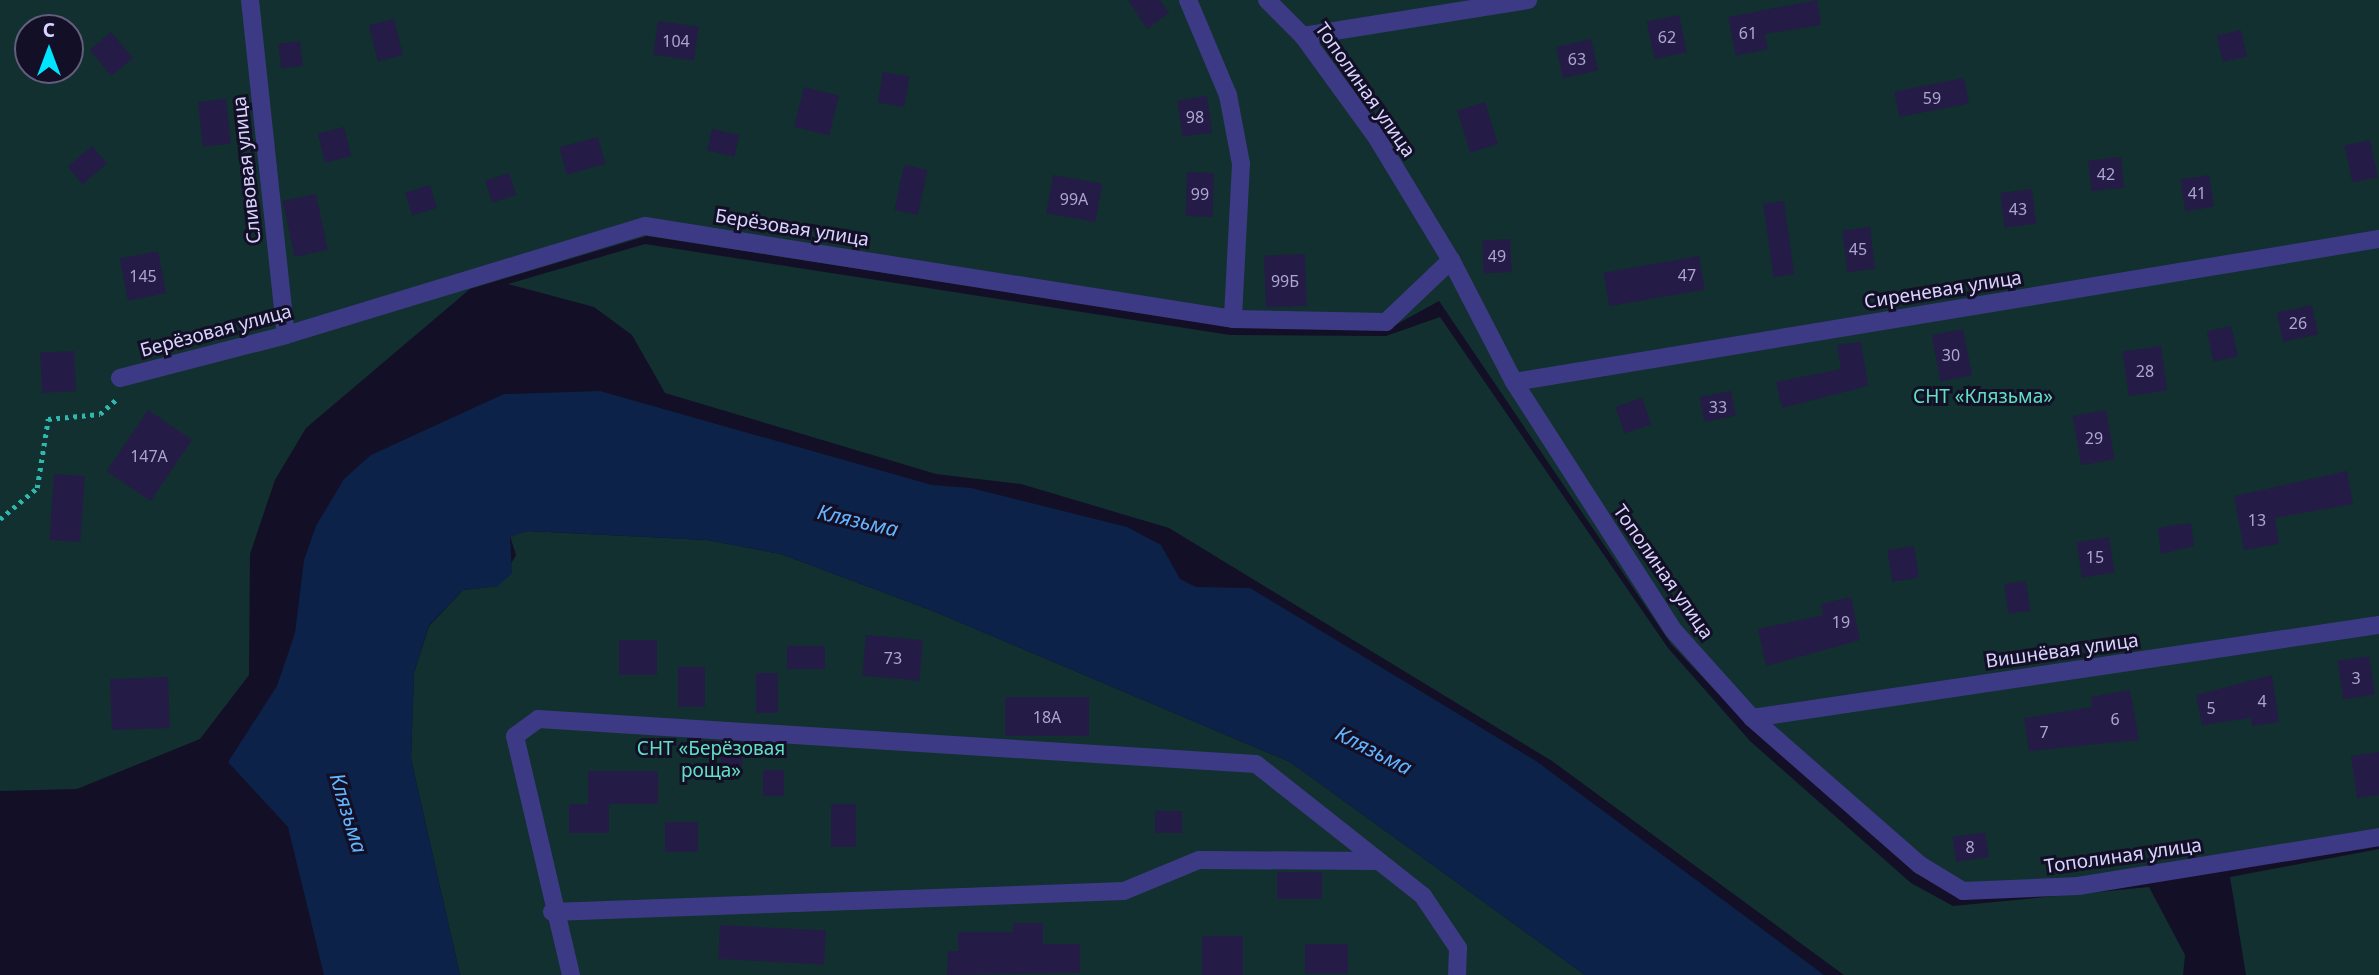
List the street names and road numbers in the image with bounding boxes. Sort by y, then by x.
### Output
street label: Тополиная улица [1310,18,1420,162]
street label: Сливовая улица [228,95,266,245]
street label: Берёзовая улица [713,205,871,251]
street label: Сиреневая улица [1863,266,2023,314]
street label: Берёзовая улица [138,300,294,362]
street label: Тополиная улица [1608,500,1718,644]
street label: Вишнёвая улица [1984,629,2140,673]
street label: Тополиная улица [2043,834,2203,878]

